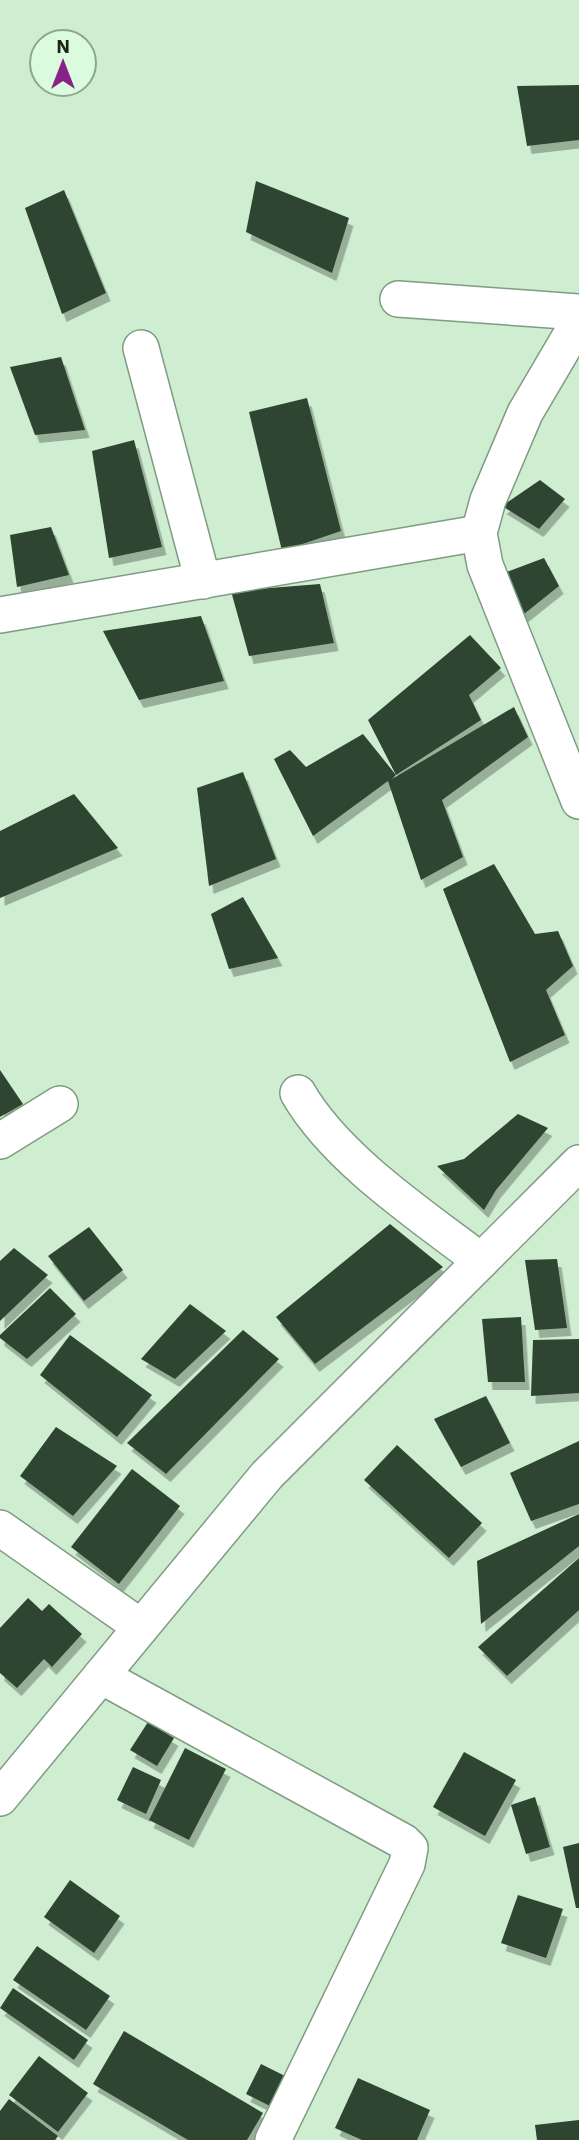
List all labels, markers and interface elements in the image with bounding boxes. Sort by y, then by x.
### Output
north arrow [28,28,98,98]
text: N [56,34,70,58]

